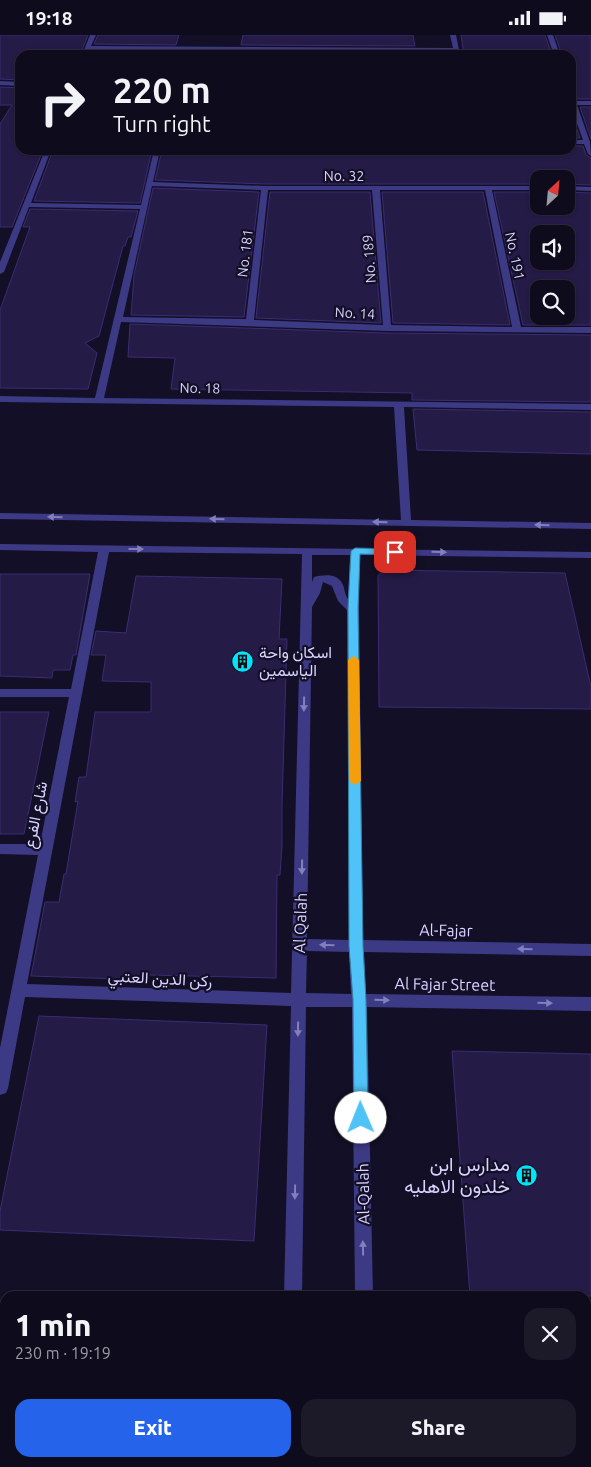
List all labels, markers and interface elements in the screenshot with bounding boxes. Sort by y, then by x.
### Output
text: 19:18 [25,7,73,29]
icon: right [30,70,95,135]
text: 220 m [113,70,211,110]
text: Turn right [113,111,211,136]
street label: No. 32 [324,168,364,184]
north arrow [530,170,575,215]
map controls [530,170,575,325]
button: sound [530,225,575,270]
street label: No. 181 [234,228,256,278]
street label: No. 191 [502,231,528,281]
street label: No. 189 [359,234,379,284]
button: search [530,280,575,325]
street label: No. 14 [334,304,376,322]
street label: No. 18 [180,380,221,396]
one-way arrow [47,513,63,521]
one-way arrow [209,515,225,523]
one-way arrow [372,518,388,526]
one-way arrow [534,521,550,529]
pin [374,531,416,573]
icon: arrive [381,538,409,566]
one-way arrow [128,545,144,553]
one-way arrow [431,549,447,557]
place label: اسكان واحة الياسمين [259,643,332,681]
building icon: اسكان واحة الياسمين [231,649,255,673]
one-way arrow [300,696,308,712]
street label: شارع الفرع [20,780,53,851]
one-way arrow [297,859,305,875]
street label: Al Qalah [290,892,310,954]
street label: Al-Fajar [419,921,473,939]
one-way arrow [319,941,335,949]
one-way arrow [517,945,533,953]
street label: ركن الدين العتبي [107,966,213,995]
street label: Al Fajar Street [394,974,496,994]
one-way arrow [375,996,391,1004]
one-way arrow [537,999,553,1007]
one-way arrow [294,1021,302,1037]
position arrow [334,1091,386,1143]
place label: مدارس ابن خلدون الاهليه [404,1153,510,1198]
street label: Al-Qalah [353,1163,373,1225]
building icon: مدارس ابن خلدون الاهليه [514,1163,538,1187]
one-way arrow [291,1184,299,1200]
one-way arrow [359,1239,367,1255]
text: 1 min [15,1308,91,1342]
button: close [524,1308,576,1360]
text: 230 m · 19:19 [15,1344,111,1362]
button: Exit [15,1399,291,1457]
button: Share [301,1399,576,1457]

